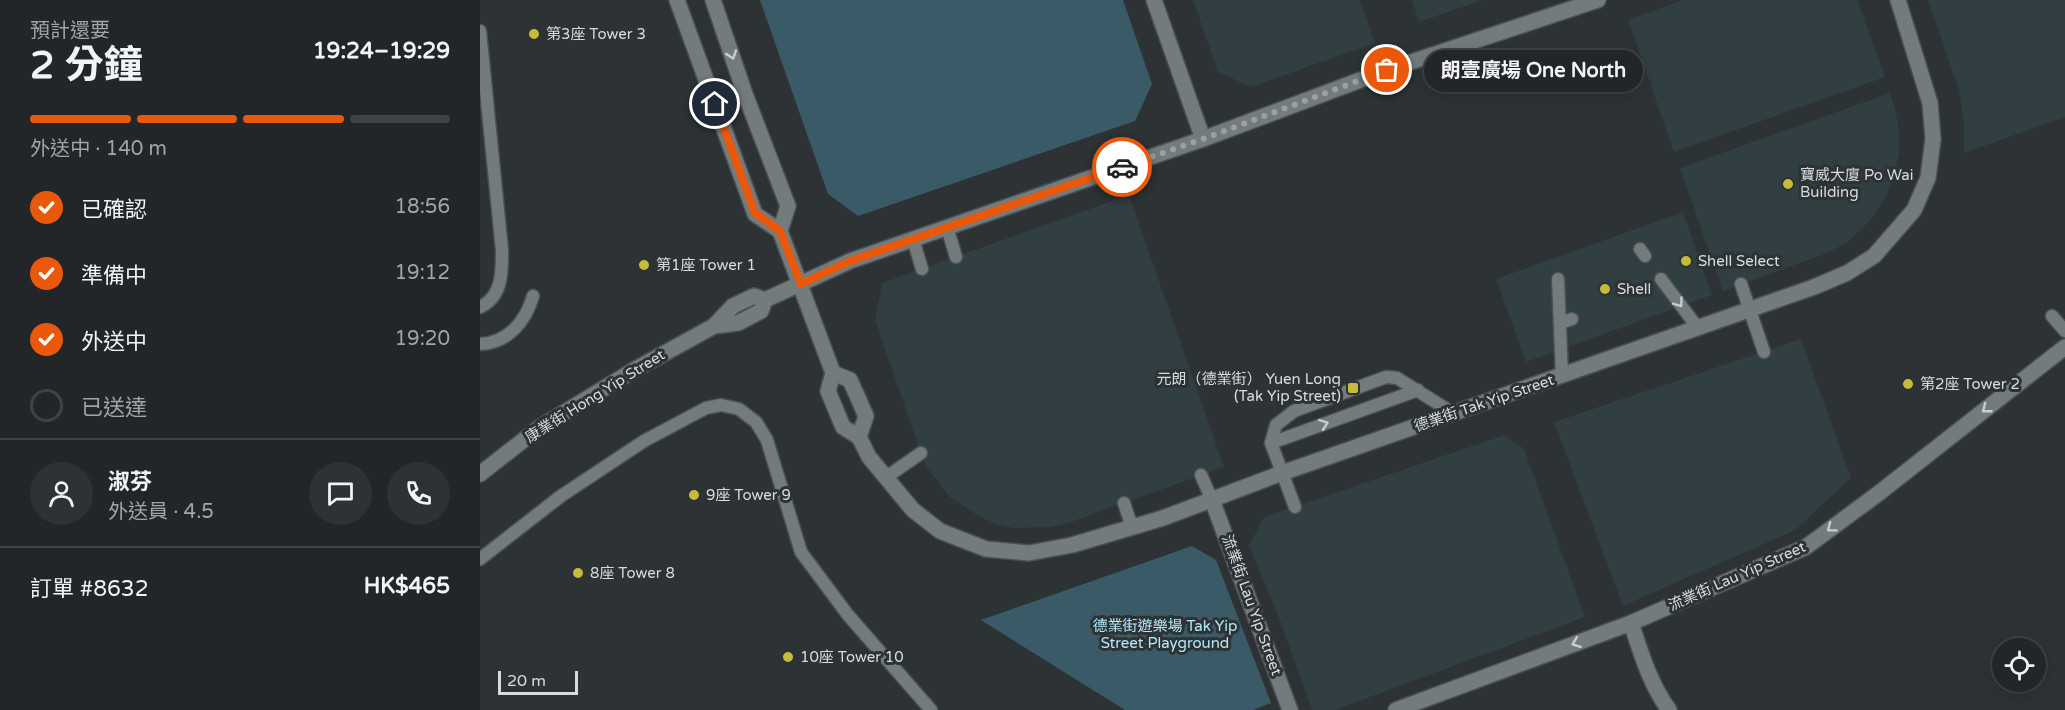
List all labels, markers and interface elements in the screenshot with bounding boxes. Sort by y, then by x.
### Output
text: 預計還要 [30,19,110,43]
place label: 第3座 Tower 3 [546,25,646,43]
marker: 第3座 Tower 3 [527,27,541,41]
text: 19:24–19:29 [313,38,450,64]
text: 2 分鐘 [30,42,143,89]
pin [1361,44,1412,95]
one-way arrow [724,49,737,60]
callout: 朗壹廣場 One North [1423,49,1642,91]
icon: bag [1370,53,1403,86]
text: 朗壹廣場 One North [1441,59,1626,83]
pin [689,78,740,129]
icon: home [698,87,731,120]
text: 外送中 · 140 m [30,137,167,161]
courier [1092,137,1152,197]
icon: car [1106,151,1139,184]
place label: 寶威大廈 Po Wai Building [1800,166,1914,201]
marker: 寶威大廈 Po Wai Building [1781,177,1795,191]
icon: check [30,191,63,224]
text: 18:56 [395,195,450,219]
text: 已確認 [81,197,147,223]
place label: Shell Select [1698,252,1780,270]
marker: Shell Select [1679,254,1693,268]
place label: 第1座 Tower 1 [656,256,756,274]
icon: check [30,257,63,290]
marker: 第1座 Tower 1 [637,258,651,272]
text: 19:12 [395,261,450,285]
text: 準備中 [81,263,147,289]
place label: Shell [1617,280,1651,298]
marker: Shell [1598,282,1612,296]
one-way arrow [1672,297,1683,308]
icon: check [30,323,63,356]
text: 19:20 [395,327,450,351]
text: 外送中 [81,329,147,355]
street label: 康業街 Hong Yip Street [522,346,668,446]
place label: 元朗（德業街） Yuen Long (Tak Yip Street) [1157,370,1341,405]
street label: 德業街 Tak Yip Street [1412,371,1557,435]
place label: 第2座 Tower 2 [1920,375,2020,393]
marker: 第2座 Tower 2 [1901,377,1915,391]
marker: 元朗（德業街） Yuen Long (Tak Yip Street) [1346,381,1360,395]
text: 已送達 [81,395,147,421]
one-way arrow [1982,402,1993,413]
one-way arrow [1318,419,1329,432]
button: person [30,462,93,525]
button: chat [309,462,372,525]
button: phone [387,462,450,525]
text: 淑芬 [108,469,152,495]
place label: 9座 Tower 9 [706,486,791,504]
marker: 9座 Tower 9 [687,488,701,502]
text: 外送員 · 4.5 [108,500,214,524]
one-way arrow [1827,521,1838,532]
street label: 流業街 Lau Yip Street [1218,532,1286,678]
street label: 流業街 Lau Yip Street [1666,537,1809,614]
place label: 8座 Tower 8 [590,564,675,582]
marker: 8座 Tower 8 [571,566,585,580]
text: HK$465 [364,573,450,599]
text: 訂單 #8632 [30,576,148,602]
park label: 德業街遊樂場 Tak Yip Street Playground [1093,617,1238,652]
one-way arrow [1571,636,1582,648]
map controls [1992,638,2046,692]
button: locate [1992,638,2046,692]
place label: 10座 Tower 10 [800,648,904,666]
marker: 10座 Tower 10 [781,650,795,664]
scale bar [498,668,578,696]
text: 20 m [507,671,546,691]

